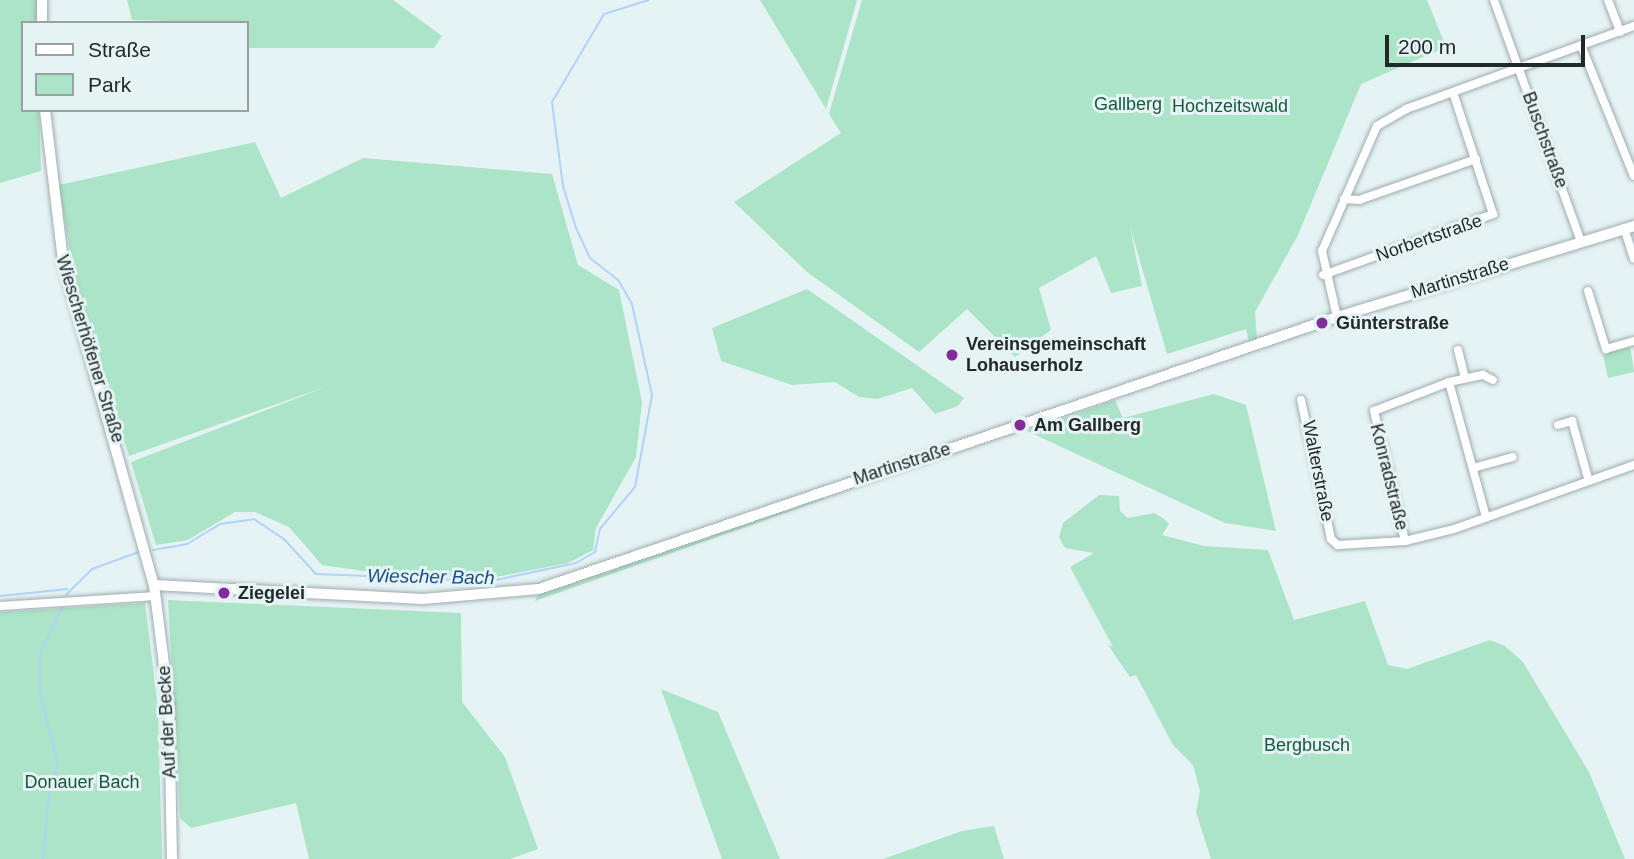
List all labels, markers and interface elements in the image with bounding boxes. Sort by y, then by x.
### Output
legend [21,21,248,112]
scale bar [1389,21,1588,65]
text: 200 m [1398,35,1456,58]
text: Straße [88,38,151,61]
text: Park [88,73,131,96]
street label: Buschstraße [1518,89,1572,191]
park label: Gallberg [1094,93,1162,115]
park label: Hochzeitswald [1172,95,1288,117]
street label: Norbertstraße [1373,210,1485,266]
street label: Wiescherhöfener Straße [51,253,129,445]
street label: Martinstraße [1409,253,1511,303]
place label: Günterstraße [1336,312,1449,334]
marker: Günterstraße [1314,315,1330,331]
place label: Vereinsgemeinschaft Lohauserholz [966,334,1146,376]
marker: Vereinsgemeinschaft Lohauserholz [944,347,960,363]
place label: Am Gallberg [1034,414,1141,436]
marker: Am Gallberg [1012,417,1028,433]
street label: Walterstraße [1298,419,1338,523]
street label: Konradstraße [1365,421,1413,533]
street label: Martinstraße [851,438,953,490]
water label: Wiescher Bach [367,564,495,590]
place label: Ziegelei [238,582,305,604]
marker: Ziegelei [216,585,232,601]
street label: Auf der Becke [153,665,181,779]
park label: Bergbusch [1264,734,1350,756]
park label: Donauer Bach [24,771,140,793]

